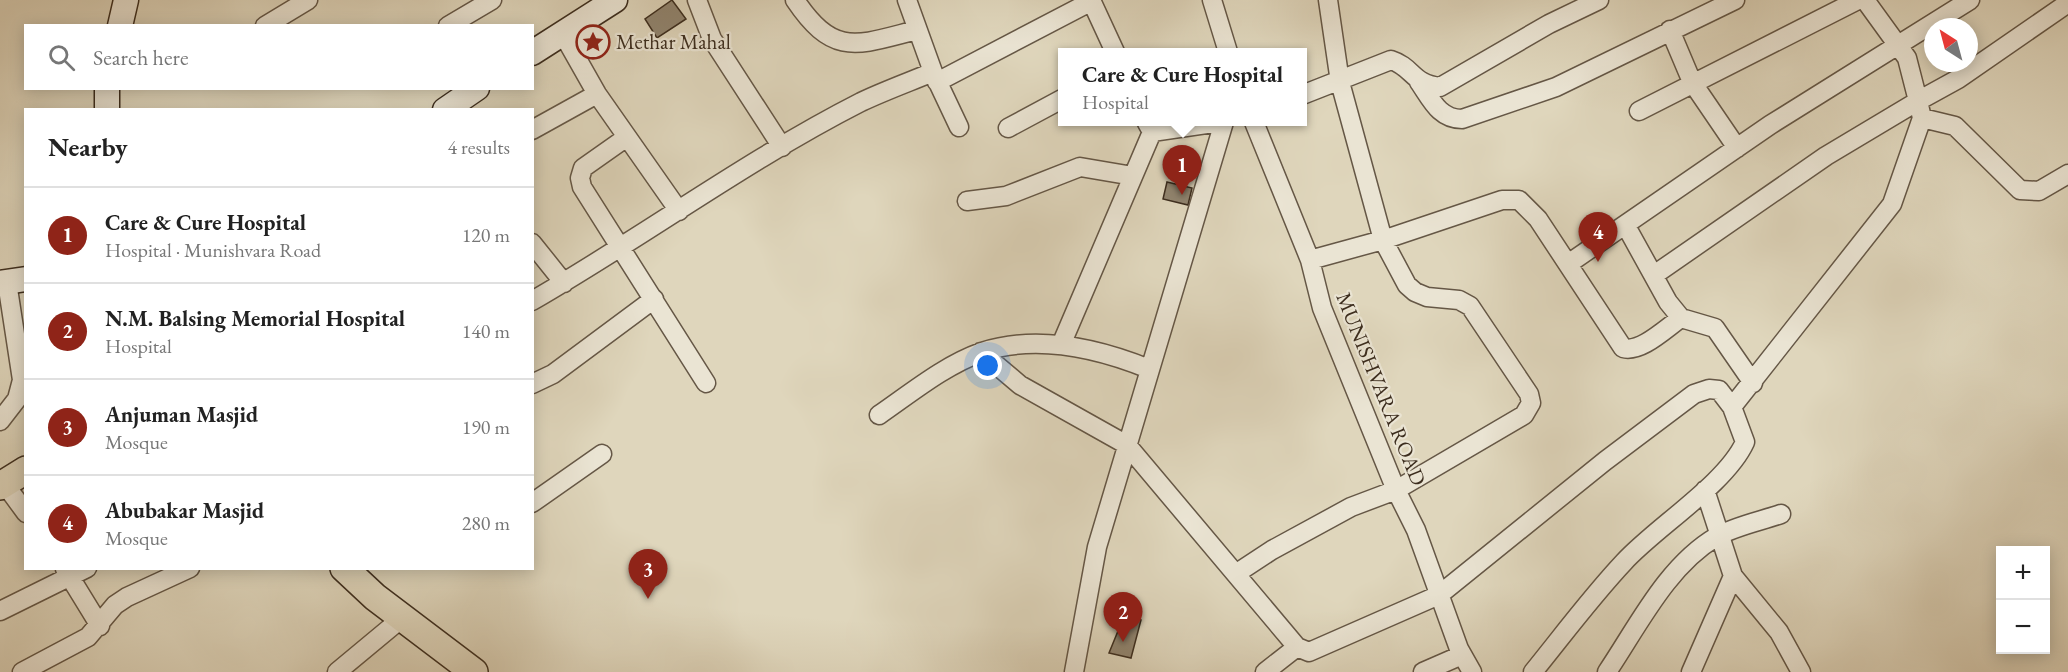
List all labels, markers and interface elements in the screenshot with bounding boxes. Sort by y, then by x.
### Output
north arrow [1924,18,1978,72]
search box [24,24,534,90]
place icon: Methar Mahal [575,24,611,60]
place label: Methar Mahal [616,28,731,55]
icon: search [45,41,78,74]
text: Search here [93,43,188,72]
popup [1058,48,1307,126]
text: Care & Cure Hospital [1082,60,1283,89]
text: Hospital [1082,89,1149,115]
text: Nearby [48,130,128,164]
text: 4 results [447,134,510,160]
pin: 1 [1162,146,1202,195]
text: Care & Cure Hospital [105,208,306,237]
pin: 4 [1578,212,1618,262]
text: 1 [62,222,73,248]
text: 120 m [462,222,510,248]
text: Hospital · Munishvara Road [105,237,321,263]
street label: MUNISHVARA ROAD [1330,288,1433,490]
text: N.M. Balsing Memorial Hospital [105,304,405,333]
text: 2 [62,318,73,344]
text: 140 m [462,318,510,344]
text: Hospital [105,333,172,359]
your location [973,351,1002,380]
text: Anjuman Masjid [105,400,258,429]
text: 3 [62,414,73,440]
text: 190 m [462,414,510,440]
text: Mosque [105,429,168,455]
text: Abubakar Masjid [105,496,264,525]
text: 4 [62,510,73,536]
text: 280 m [462,510,510,536]
text: Mosque [105,525,168,551]
map controls [1996,546,2050,654]
button: + [1996,546,2050,600]
pin: 3 [628,550,668,599]
pin: 2 [1104,592,1142,642]
button: − [1996,600,2050,654]

